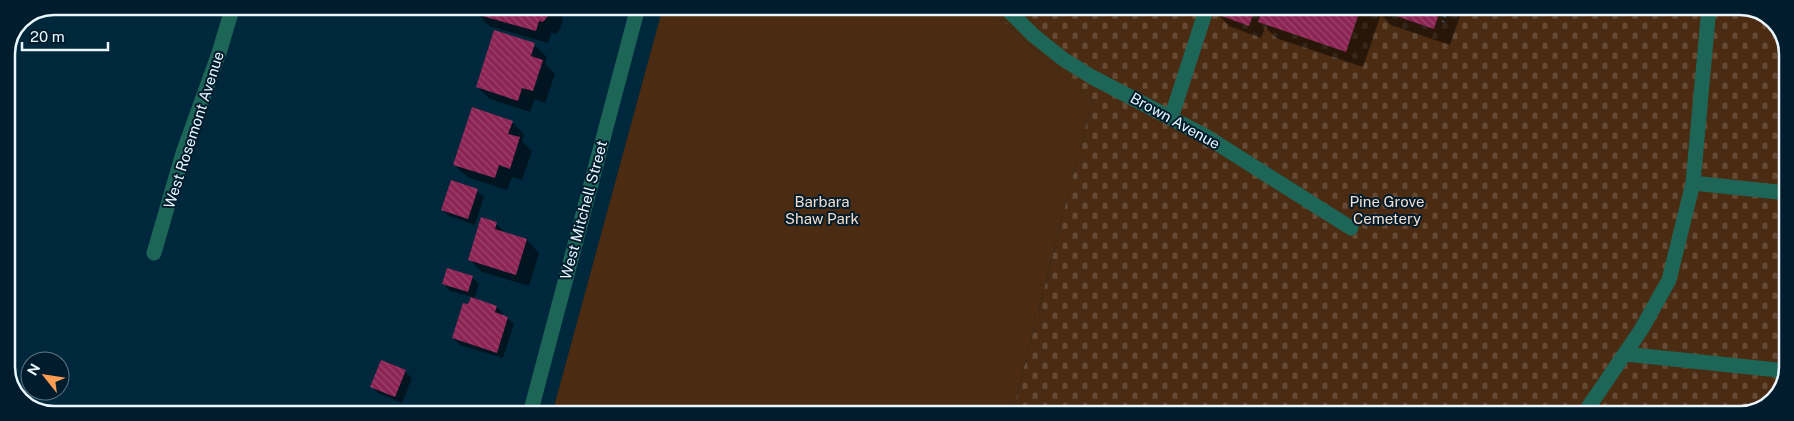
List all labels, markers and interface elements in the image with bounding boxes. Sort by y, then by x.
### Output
scale bar [22,20,109,52]
text: 20 m [30,28,65,45]
street label: West Rosemont Avenue [160,49,227,211]
street label: Brown Avenue [1128,89,1223,152]
street label: West Mitchell Street [557,138,610,281]
park label: Barbara Shaw Park [785,193,859,227]
park label: Pine Grove Cemetery [1349,193,1425,227]
north arrow [20,351,70,401]
text: N [24,361,43,378]

